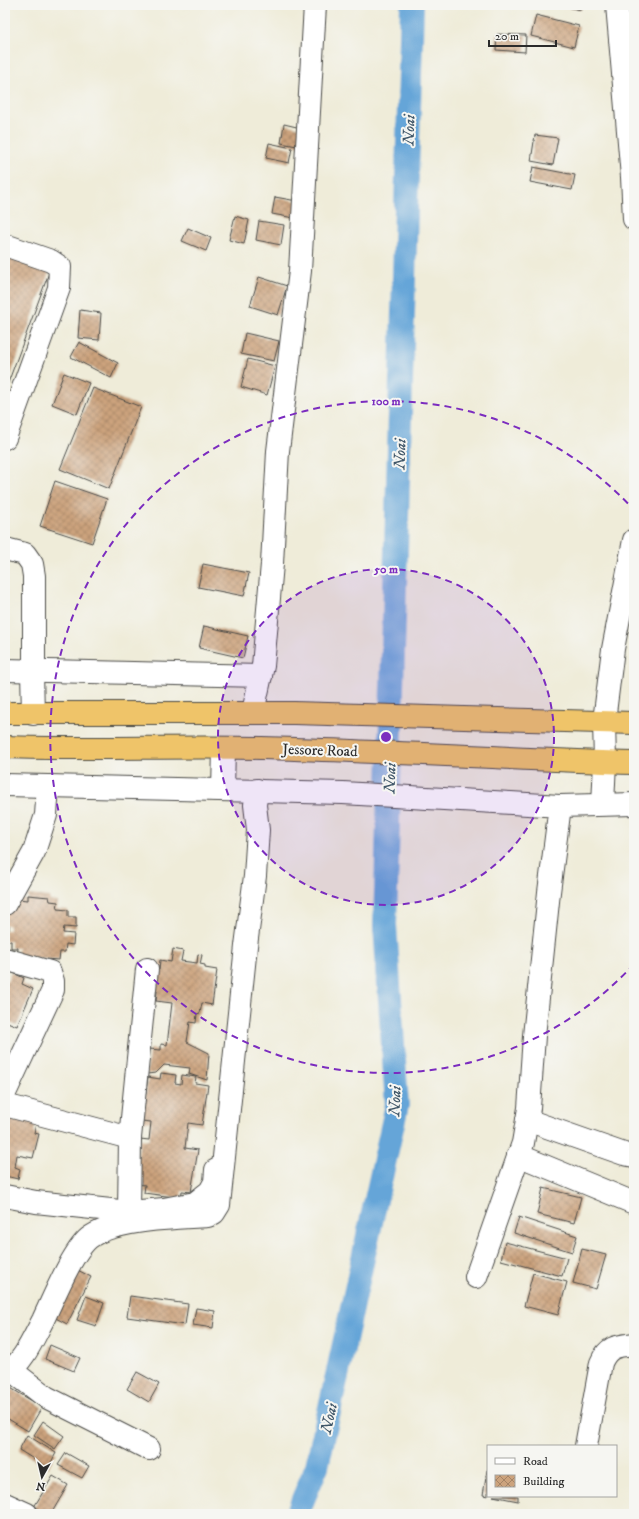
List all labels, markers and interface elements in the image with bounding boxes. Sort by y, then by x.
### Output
scale bar [489,22,556,48]
text: 20 m [495,29,519,44]
water label: Noai [398,114,420,147]
text: 100 m [372,394,400,409]
water label: Noai [389,438,411,471]
text: 50 m [373,562,398,577]
centre of rings [379,730,393,744]
street label: Jessore Road [280,740,358,761]
water label: Noai [379,762,401,795]
water label: Noai [384,1084,406,1118]
water label: Noai [316,1400,342,1436]
legend [487,1445,617,1497]
text: Road [523,1454,548,1469]
north arrow [22,1457,62,1497]
text: Building [523,1474,564,1489]
text: N [35,1478,46,1493]

